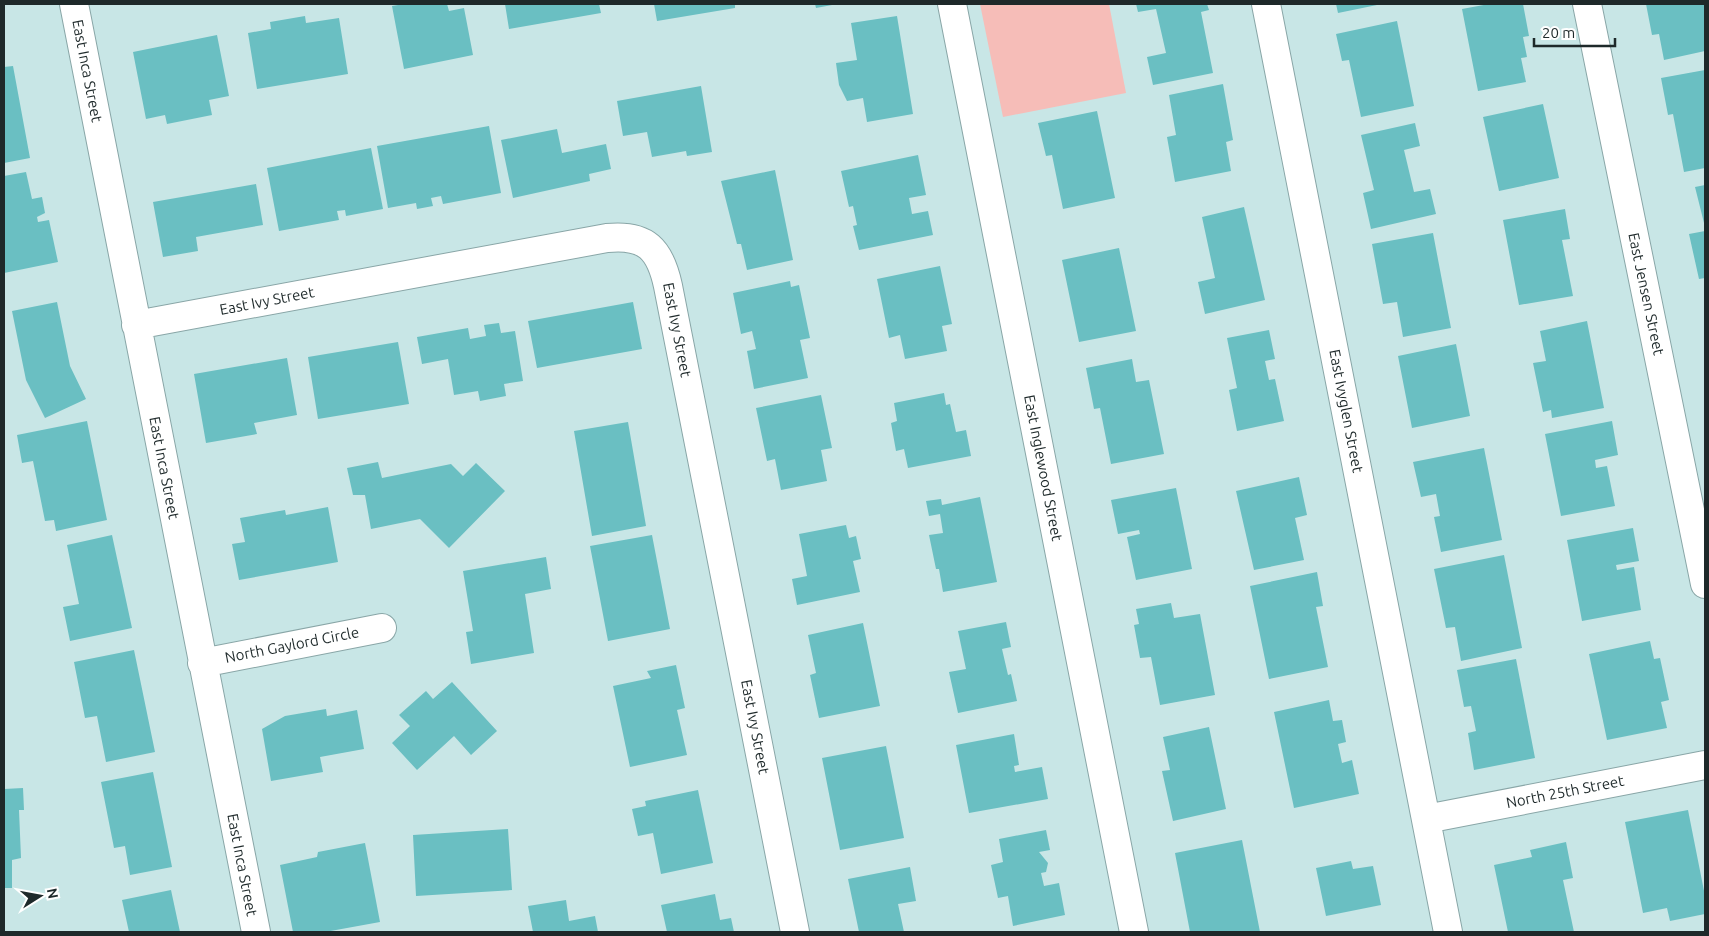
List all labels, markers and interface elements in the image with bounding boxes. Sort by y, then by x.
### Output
scale bar [1534,15,1615,47]
street label: East Inca Street [69,18,106,124]
text: 20 m [1542,24,1575,41]
street label: East Jensen Street [1625,231,1668,357]
street label: East Ivy Street [660,281,695,379]
street label: East Ivy Street [218,283,316,318]
street label: East Ivyglen Street [1326,348,1367,474]
street label: East Inglewood Street [1021,393,1066,542]
street label: East Inca Street [146,415,183,521]
street label: North Gaylord Circle [223,623,360,666]
street label: East Ivy Street [738,678,773,776]
street label: North 25th Street [1505,772,1625,811]
street label: East Inca Street [224,812,261,918]
north arrow [15,871,65,921]
text: N [44,887,62,900]

